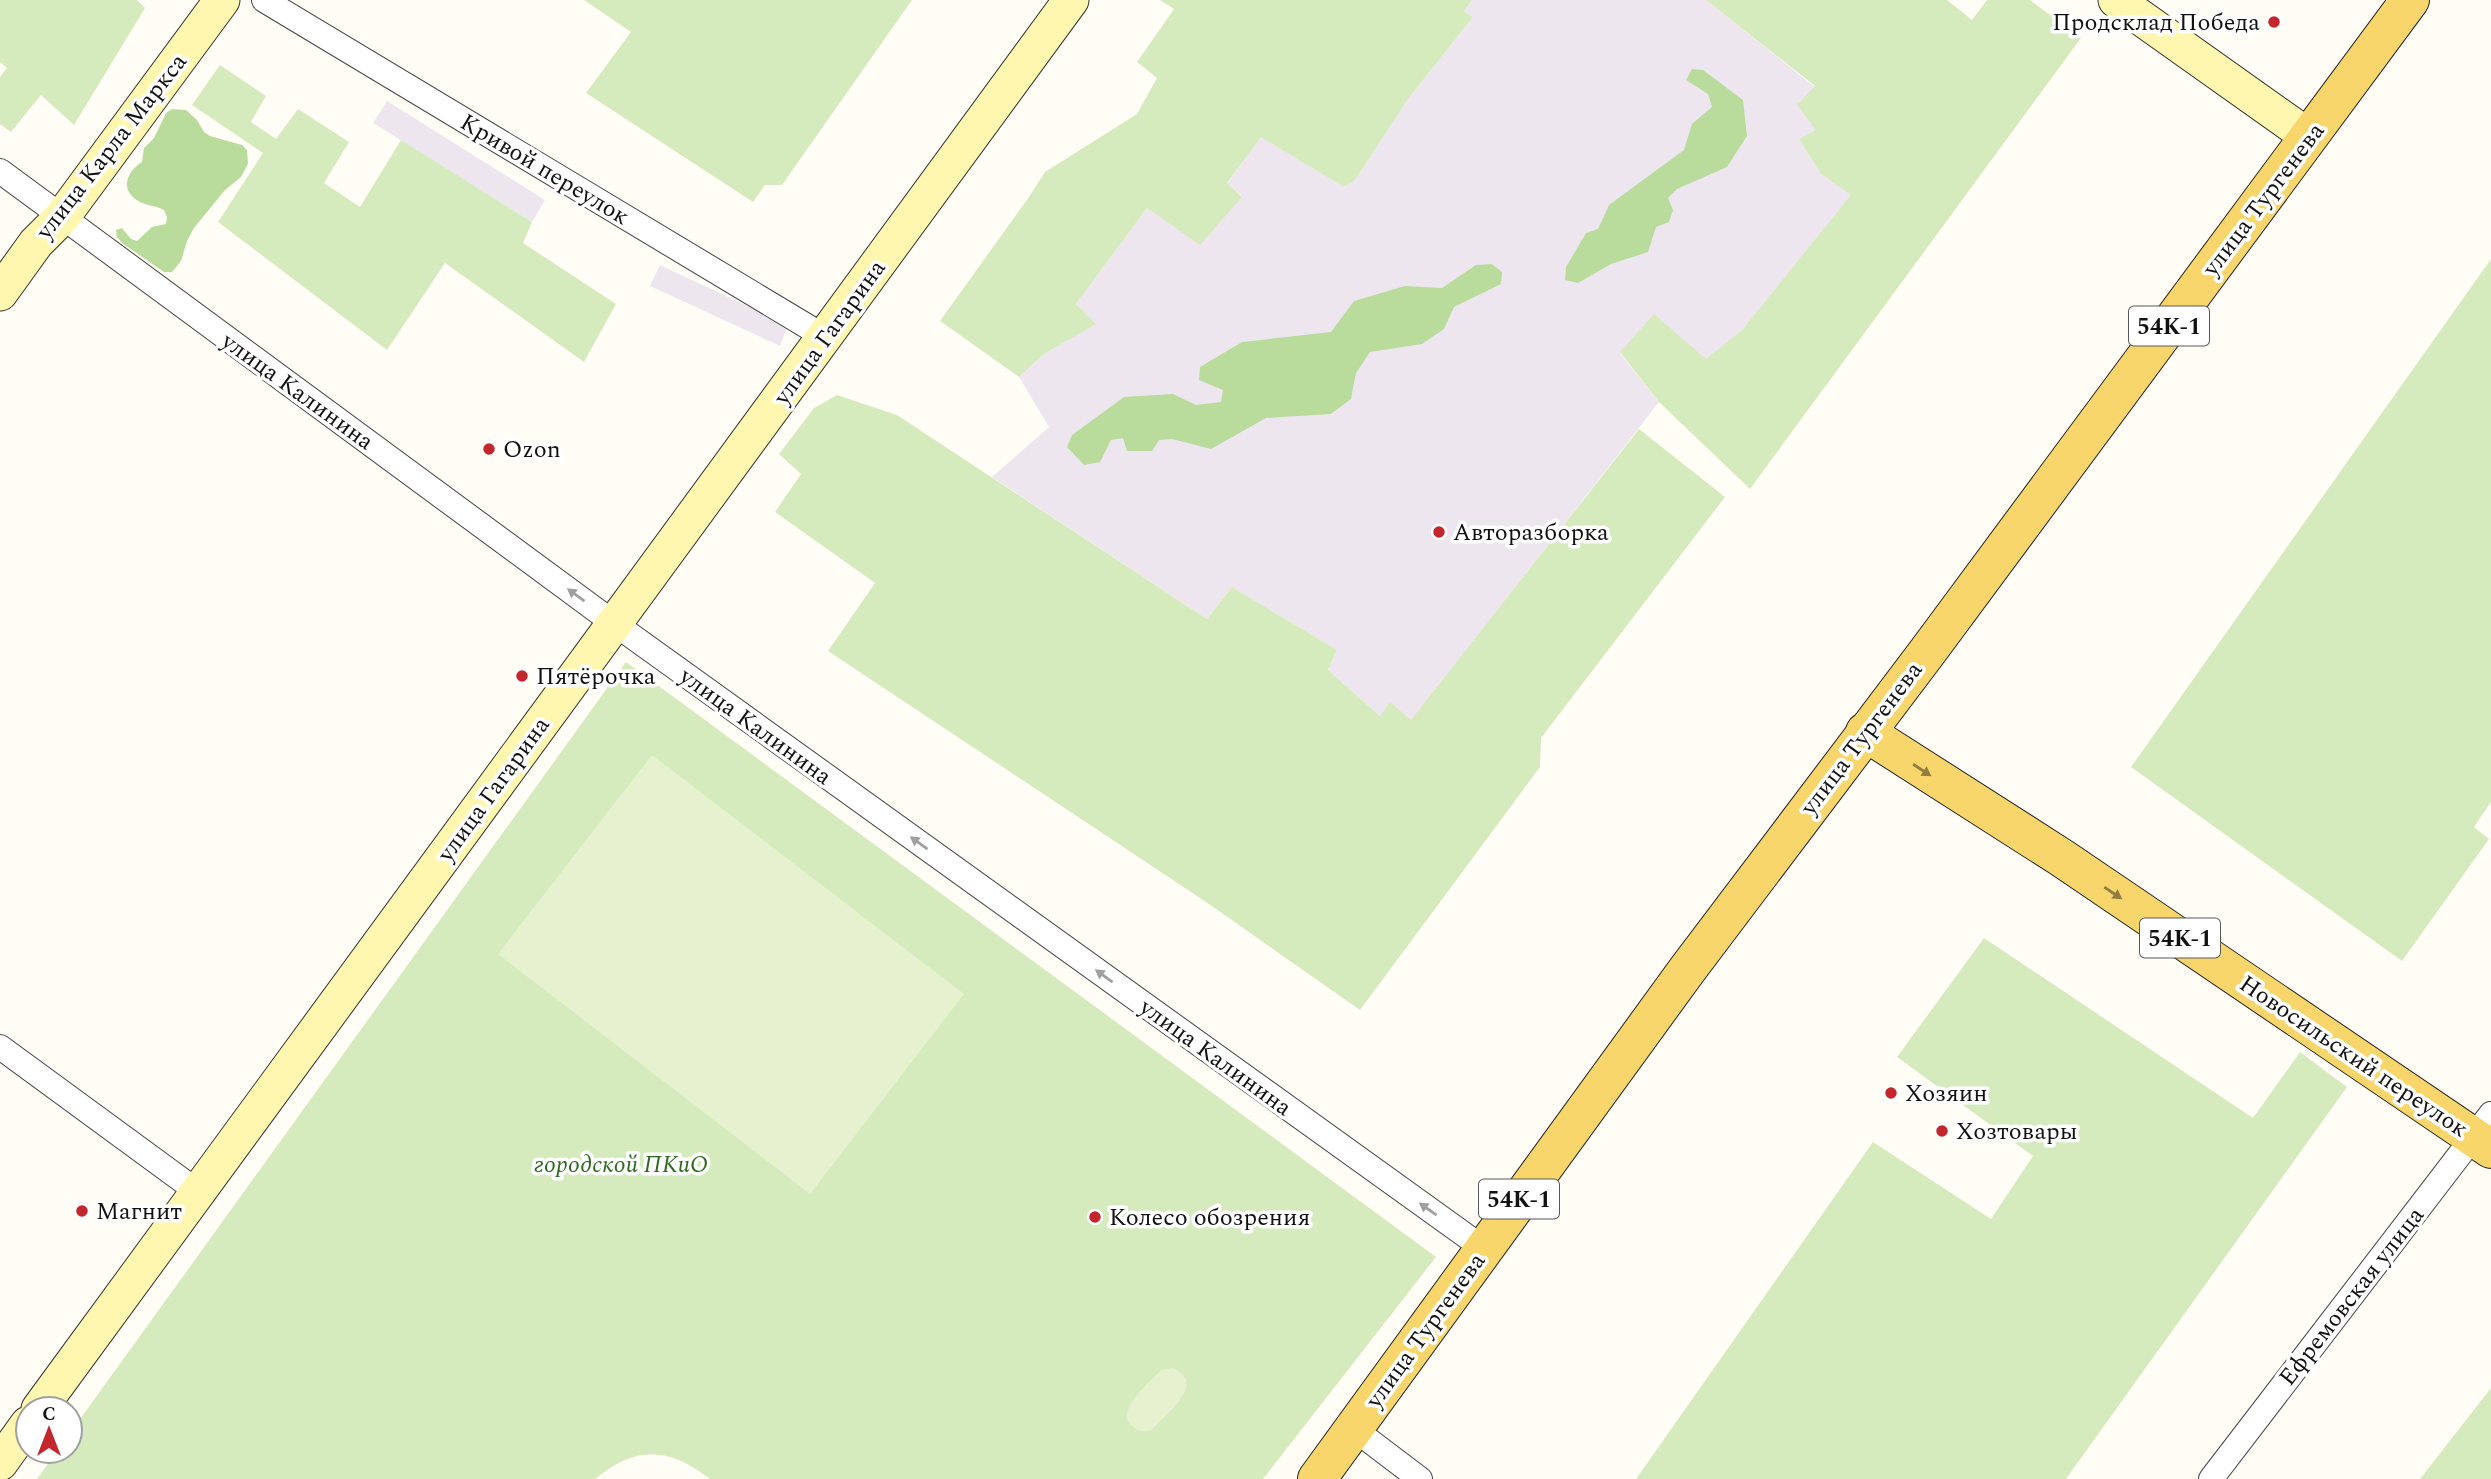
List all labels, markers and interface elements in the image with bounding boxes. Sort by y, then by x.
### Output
place label: Продсклад Победа [2052,5,2260,41]
marker: Продсклад Победа [2266,14,2282,30]
street label: улица Карла Маркса [27,46,196,248]
street label: Кривой переулок [453,105,636,235]
street label: улица Тургенева [2193,115,2334,285]
street label: улица Гагарина [764,252,895,414]
road number: 54К-1 [2129,306,2209,346]
street label: улица Калинина [213,323,381,460]
place label: Ozon [503,432,561,468]
marker: Ozon [481,441,497,457]
place label: Авторазборка [1453,515,1609,551]
marker: Авторазборка [1431,524,1447,540]
one-way arrow [567,588,585,602]
street label: улица Тургенева [1791,654,1932,824]
street label: улица Калинина [671,658,839,795]
place label: Пятёрочка [536,659,656,695]
marker: Пятёрочка [514,668,530,684]
street label: улица Гагарина [428,709,559,871]
one-way arrow [1912,764,1932,777]
one-way arrow [910,836,928,850]
one-way arrow [2104,886,2123,899]
road number: 54К-1 [2140,918,2220,958]
street label: Новосильский переулок [2232,966,2475,1147]
one-way arrow [1095,969,1113,983]
street label: улица Калинина [1131,989,1299,1126]
place label: Хозяин [1905,1076,1987,1112]
marker: Хозяин [1883,1085,1899,1101]
place label: Хозтовары [1956,1114,2077,1150]
marker: Хозтовары [1934,1123,1950,1139]
park label: городской ПКиО [533,1147,709,1183]
road number: 54К-1 [1479,1180,1559,1218]
place label: Магнит [96,1194,182,1230]
street label: Ефремовская улица [2270,1199,2433,1394]
place label: Колесо обозрения [1109,1200,1310,1236]
one-way arrow [1419,1202,1437,1216]
marker: Магнит [74,1203,90,1219]
marker: Колесо обозрения [1087,1209,1103,1225]
street label: улица Тургенева [1356,1245,1495,1417]
north arrow [14,1395,84,1465]
text: С [42,1400,56,1429]

